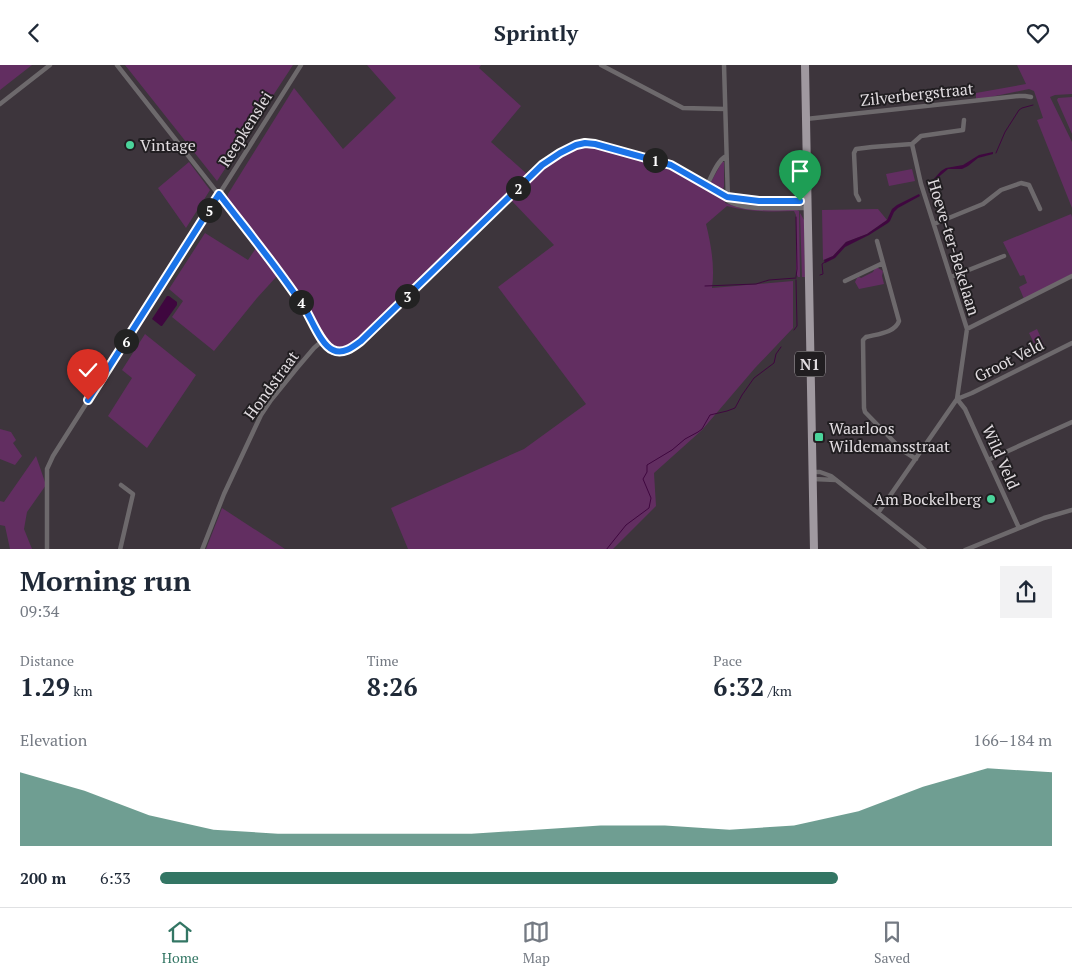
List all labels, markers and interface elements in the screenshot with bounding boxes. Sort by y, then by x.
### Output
text: Sprintly [494,18,578,47]
icon: back [20,19,48,47]
icon: heart [1024,19,1052,47]
street label: Zilverbergstraat [859,77,975,111]
street label: Reepkenslei [213,87,277,171]
place label: Vintage [140,134,196,156]
marker: Vintage [124,139,136,151]
pin: 1 [642,147,668,173]
pin [779,150,821,201]
text: 1 [652,151,659,170]
icon: arrive [786,157,814,185]
pin: 2 [506,175,530,201]
street label: Hoeve-ter-Bekelaan [923,176,985,318]
text: 2 [515,179,522,198]
pin: 5 [196,197,222,223]
text: 5 [206,201,213,220]
pin: 3 [394,283,420,309]
text: 3 [404,287,411,306]
pin: 4 [288,289,314,315]
text: 4 [298,293,305,312]
pin: 6 [114,329,138,353]
text: 6 [123,332,130,351]
street label: Groot Veld [970,333,1048,387]
street label: Hondstraat [239,346,303,424]
pin [67,349,109,400]
road number: N1 [795,351,825,377]
icon: check [74,356,102,384]
place label: Waarloos Wildemansstraat [829,417,950,457]
street label: Wild Veld [977,421,1025,493]
marker: Waarloos Wildemansstraat [813,431,825,443]
place label: Am Bockelberg [874,488,982,510]
marker: Am Bockelberg [985,493,997,505]
text: Morning run [20,562,191,599]
button: share [1000,566,1052,618]
text: 09:34 [20,600,59,622]
text: Distance [20,651,74,670]
text: Time [367,651,399,670]
text: Pace [713,651,742,670]
text: 1.29 [20,670,70,703]
text: 8:26 [367,670,418,703]
text: 6:32 [713,670,764,703]
text: km [70,681,93,700]
text: /km [764,681,792,700]
text: Elevation [20,729,87,751]
text: 166–184 m [973,729,1052,751]
text: 200 m [20,867,66,889]
text: 6:33 [100,867,131,889]
tab: Home [162,918,199,967]
tab: Map [522,918,550,967]
tab: Saved [874,918,910,967]

